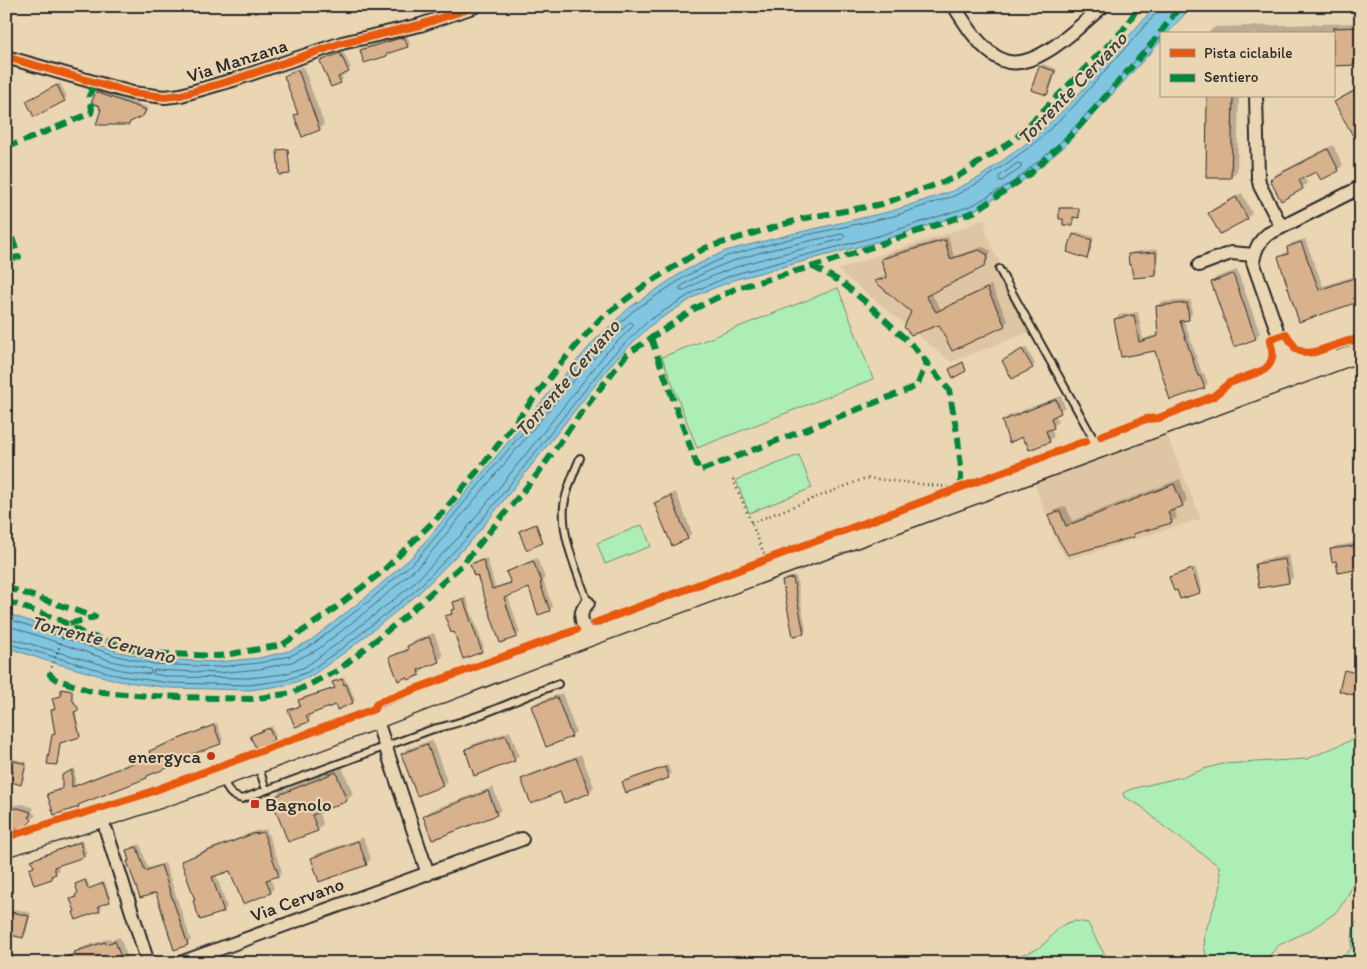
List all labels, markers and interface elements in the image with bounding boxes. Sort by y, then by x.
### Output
water label: Torrente Cervano [1012,26,1133,150]
legend [1160,32,1334,98]
street label: Via Manzana [184,33,290,88]
text: Pista ciclabile [1204,44,1293,62]
text: Sentiero [1204,68,1258,86]
water label: Torrente Cervano [509,314,625,442]
water label: Torrente Cervano [28,609,178,669]
place label: energyca [128,745,201,768]
marker: energyca [205,750,217,762]
place label: Bagnolo [265,793,332,816]
marker: Bagnolo [249,798,261,810]
street label: Via Cervano [247,872,347,927]

